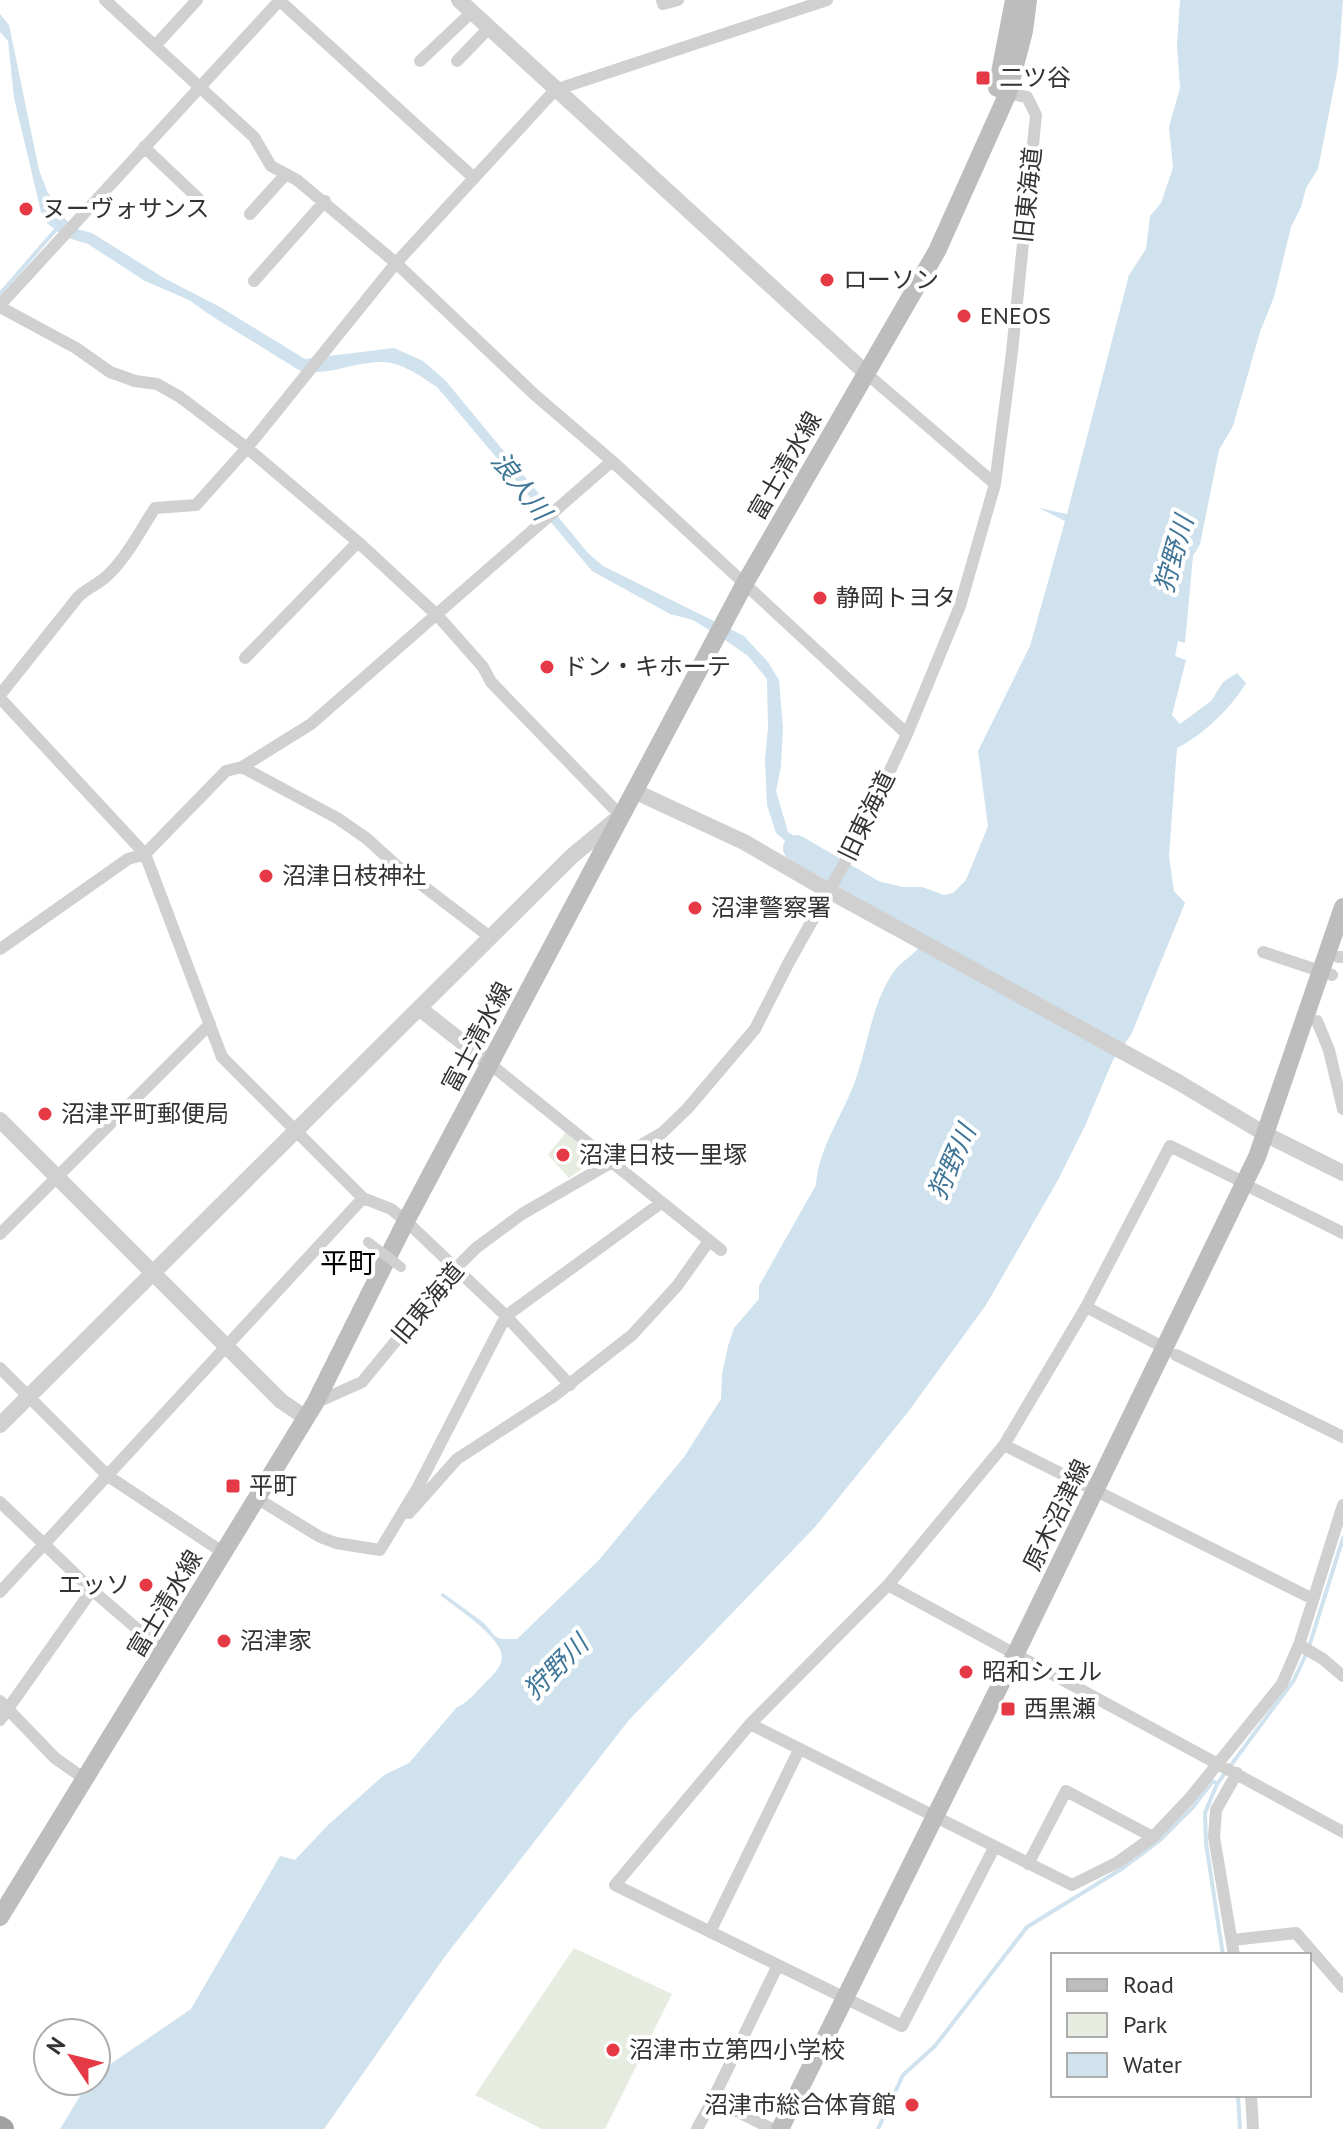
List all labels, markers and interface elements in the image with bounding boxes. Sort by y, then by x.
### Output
place label: 二ツ谷 [999,62,1071,93]
marker: 二ツ谷 [974,69,992,87]
street label: 旧東海道 [1007,146,1048,244]
place label: ヌーヴォサンス [42,193,210,224]
marker: ヌーヴォサンス [17,200,35,218]
place label: ローソン [843,264,939,295]
marker: ローソン [818,271,836,289]
place label: ENEOS [980,300,1051,331]
marker: ENEOS [955,307,973,325]
street label: 富士清水線 [741,406,828,525]
water label: 浪人川 [484,445,560,529]
water label: 狩野川 [1147,509,1201,596]
place label: 静岡トヨタ [836,582,956,613]
marker: 静岡トヨタ [811,589,829,607]
place label: ドン・キホーテ [563,651,731,682]
marker: ドン・キホーテ [538,658,556,676]
street label: 旧東海道 [832,766,902,866]
place label: 沼津日枝神社 [282,860,426,891]
marker: 沼津日枝神社 [257,867,275,885]
place label: 沼津警察署 [711,892,831,923]
marker: 沼津警察署 [686,899,704,917]
street label: 富士清水線 [435,977,518,1097]
place label: 沼津平町郵便局 [61,1098,229,1129]
marker: 沼津平町郵便局 [36,1105,54,1123]
water label: 狩野川 [921,1117,984,1204]
place label: 沼津日枝一里塚 [579,1139,747,1170]
marker: 沼津日枝一里塚 [554,1146,572,1164]
district label: 平町 [320,1244,376,1281]
street label: 旧東海道 [385,1256,470,1349]
street label: 原木沼津線 [1016,1454,1097,1576]
place label: 平町 [249,1470,297,1501]
marker: 平町 [224,1477,242,1495]
street label: 富士清水線 [120,1544,209,1663]
place label: エッソ [58,1569,130,1600]
marker: エッソ [137,1576,155,1594]
place label: 沼津家 [240,1625,312,1656]
water label: 狩野川 [516,1625,597,1706]
marker: 沼津家 [215,1632,233,1650]
place label: 昭和シェル [982,1656,1102,1687]
marker: 昭和シェル [957,1663,975,1681]
place label: 西黒瀬 [1024,1693,1096,1724]
marker: 西黒瀬 [999,1700,1017,1718]
legend [1051,1953,1311,2097]
text: Road [1123,1969,1174,2000]
text: Park [1123,2009,1168,2040]
north arrow [32,2017,112,2097]
text: N [40,2032,71,2059]
place label: 沼津市立第四小学校 [629,2034,845,2065]
marker: 沼津市立第四小学校 [604,2041,622,2059]
text: Water [1123,2049,1182,2080]
place label: 沼津市総合体育館 [704,2089,896,2120]
marker: 沼津市総合体育館 [903,2096,921,2114]

